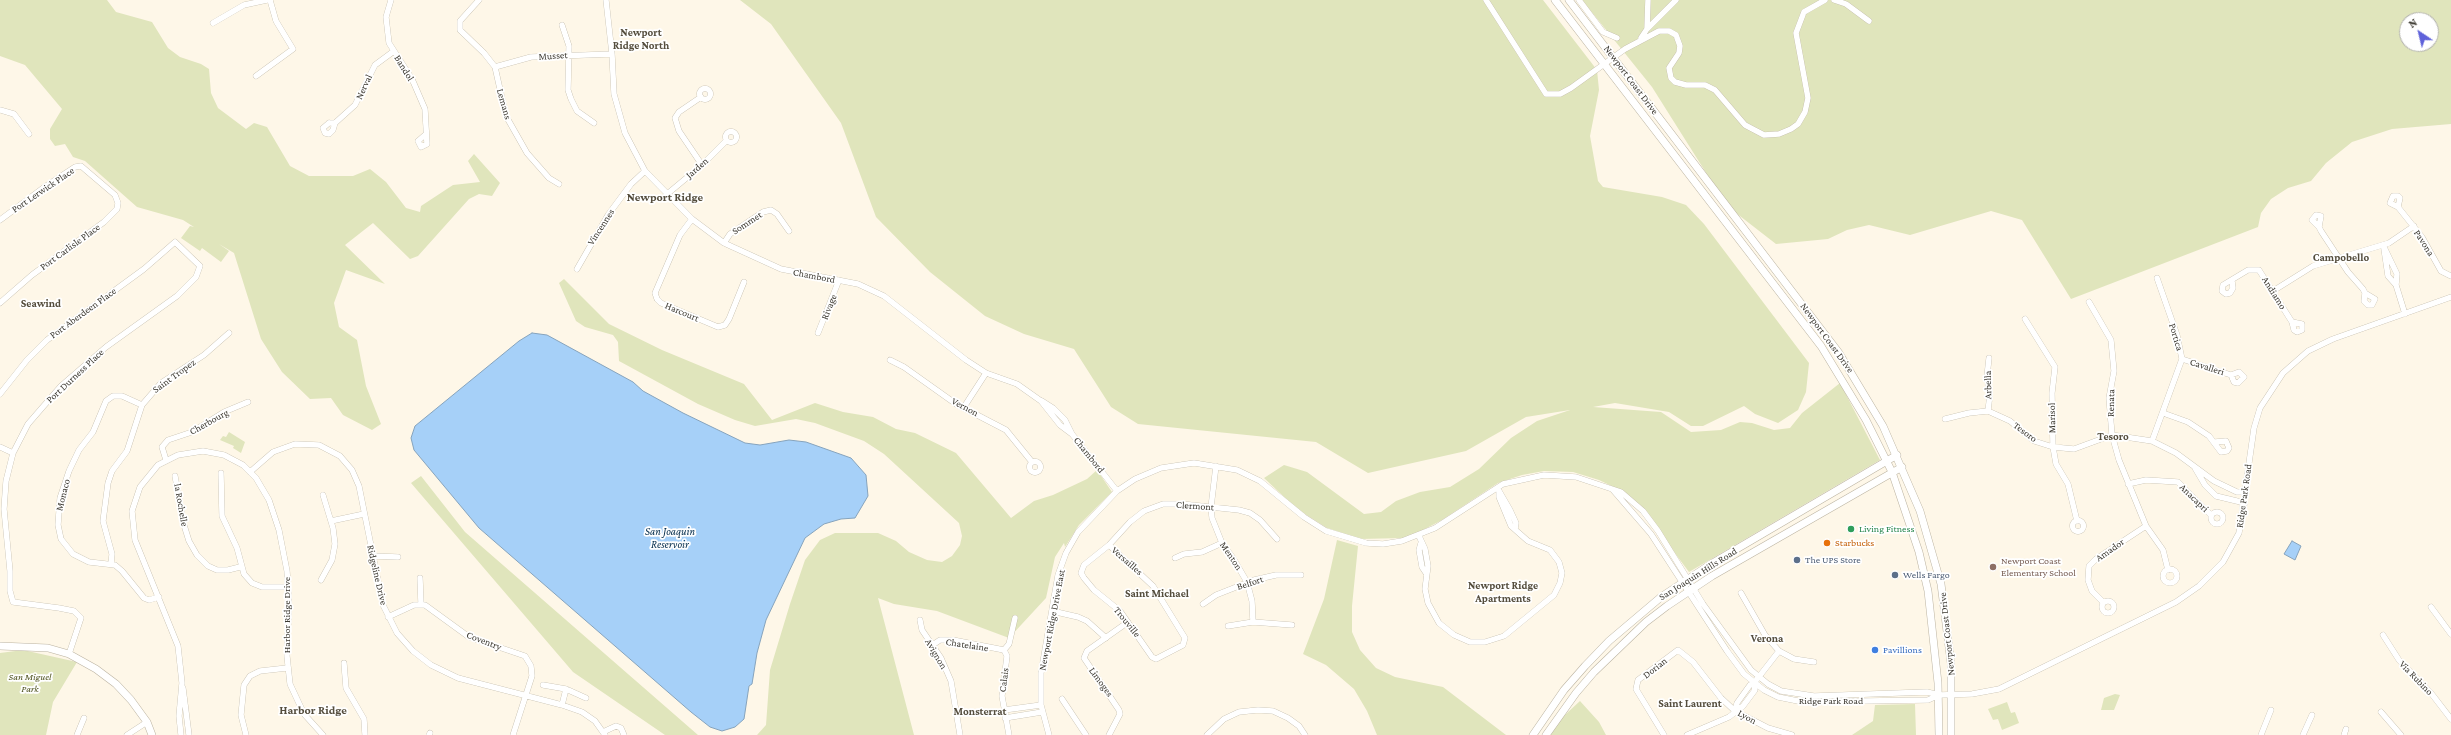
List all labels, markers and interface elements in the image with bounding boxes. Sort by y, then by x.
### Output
north arrow [2399,12,2439,52]
text: N [2406,16,2419,30]
district label: Newport Ridge North [613,26,669,52]
street label: Newport Coast Drive [1601,43,1661,117]
street label: Musset [538,49,568,63]
street label: Bandol [391,53,417,83]
street label: Nerval [353,73,375,101]
street label: Lemans [494,87,514,121]
street label: Jarden [683,155,711,181]
street label: Port Lerwick Place [9,165,77,215]
district label: Newport Ridge [627,190,703,204]
street label: Vincennes [585,207,617,247]
street label: Sommet [730,209,764,237]
street label: Port Carlisle Place [38,221,102,273]
street label: Pavona [2411,228,2437,258]
district label: Campobello [2313,251,2369,265]
street label: Chambord [792,266,836,286]
street label: Andiamo [2259,274,2289,312]
street label: Port Aberdeen Place [47,285,119,341]
street label: Rivage [818,292,840,322]
district label: Seawind [21,297,61,311]
street label: Harcourt [663,299,701,325]
street label: Newport Coast Drive [1798,301,1856,375]
street label: Portica [2166,322,2186,352]
street label: Port Durness Place [44,346,106,406]
street label: Saint Tropez [150,356,198,396]
street label: Cavalleri [2188,356,2226,378]
street label: Arbella [1982,371,1994,399]
street label: Renata [2105,389,2117,417]
street label: Vernon [949,395,981,419]
street label: Marisol [2046,403,2058,433]
street label: Cherbourg [187,406,231,438]
street label: Tesoro [2011,419,2039,445]
district label: Tesoro [2097,430,2129,444]
street label: Chambord [1071,435,1107,475]
street label: Ridge Park Road [2234,463,2254,529]
street label: Monaco [53,478,73,512]
street label: Anacapri [2177,481,2211,515]
street label: la Rochelle [171,483,191,527]
street label: Clermont [1176,499,1214,513]
place label: Living Fitness [1859,523,1914,535]
marker: Living Fitness [1846,524,1856,534]
water label: San Joaquin Reservoir [645,525,695,551]
street label: Amador [2093,536,2127,564]
place label: Starbucks [1835,537,1874,549]
marker: Starbucks [1822,538,1832,548]
street label: Menton [1217,540,1245,572]
street label: Ridgeline Drive [364,544,390,606]
street label: Versailles [1109,544,1145,578]
street label: San Joaquin Hills Road [1657,545,1739,603]
place label: The UPS Store [1805,554,1861,566]
marker: The UPS Store [1792,555,1802,565]
place label: Newport Coast Elementary School [2001,555,2076,578]
marker: Newport Coast Elementary School [1988,562,1998,572]
street label: Newport Ridge Drive East [1036,568,1068,672]
place label: Wells Fargo [1903,569,1950,581]
marker: Wells Fargo [1890,570,1900,580]
street label: Belfort [1235,573,1265,593]
street label: Harbor Ridge Drive [281,577,293,653]
district label: Newport Ridge Apartments [1468,579,1538,605]
district label: Saint Michael [1125,587,1189,601]
street label: Newport Coast Drive [1937,592,1957,676]
street label: Trouville [1111,604,1143,640]
street label: Coventry [465,629,503,653]
district label: Verona [1751,632,1783,646]
street label: Chatelaine [945,636,989,654]
street label: Avignon [922,637,950,671]
place label: Pavillions [1883,644,1922,656]
marker: Pavillions [1870,645,1880,655]
street label: Dorian [1640,655,1670,681]
street label: Via Rubino [2397,658,2435,698]
street label: Limoges [1086,665,1116,699]
street label: Calais [997,667,1011,693]
park label: San Miguel Park [8,671,52,694]
street label: Ridge Park Road [1799,695,1863,707]
district label: Saint Laurent [1658,697,1722,711]
district label: Harbor Ridge [279,703,347,717]
district label: Monsterrat [954,705,1006,719]
street label: Lyon [1736,707,1758,727]

